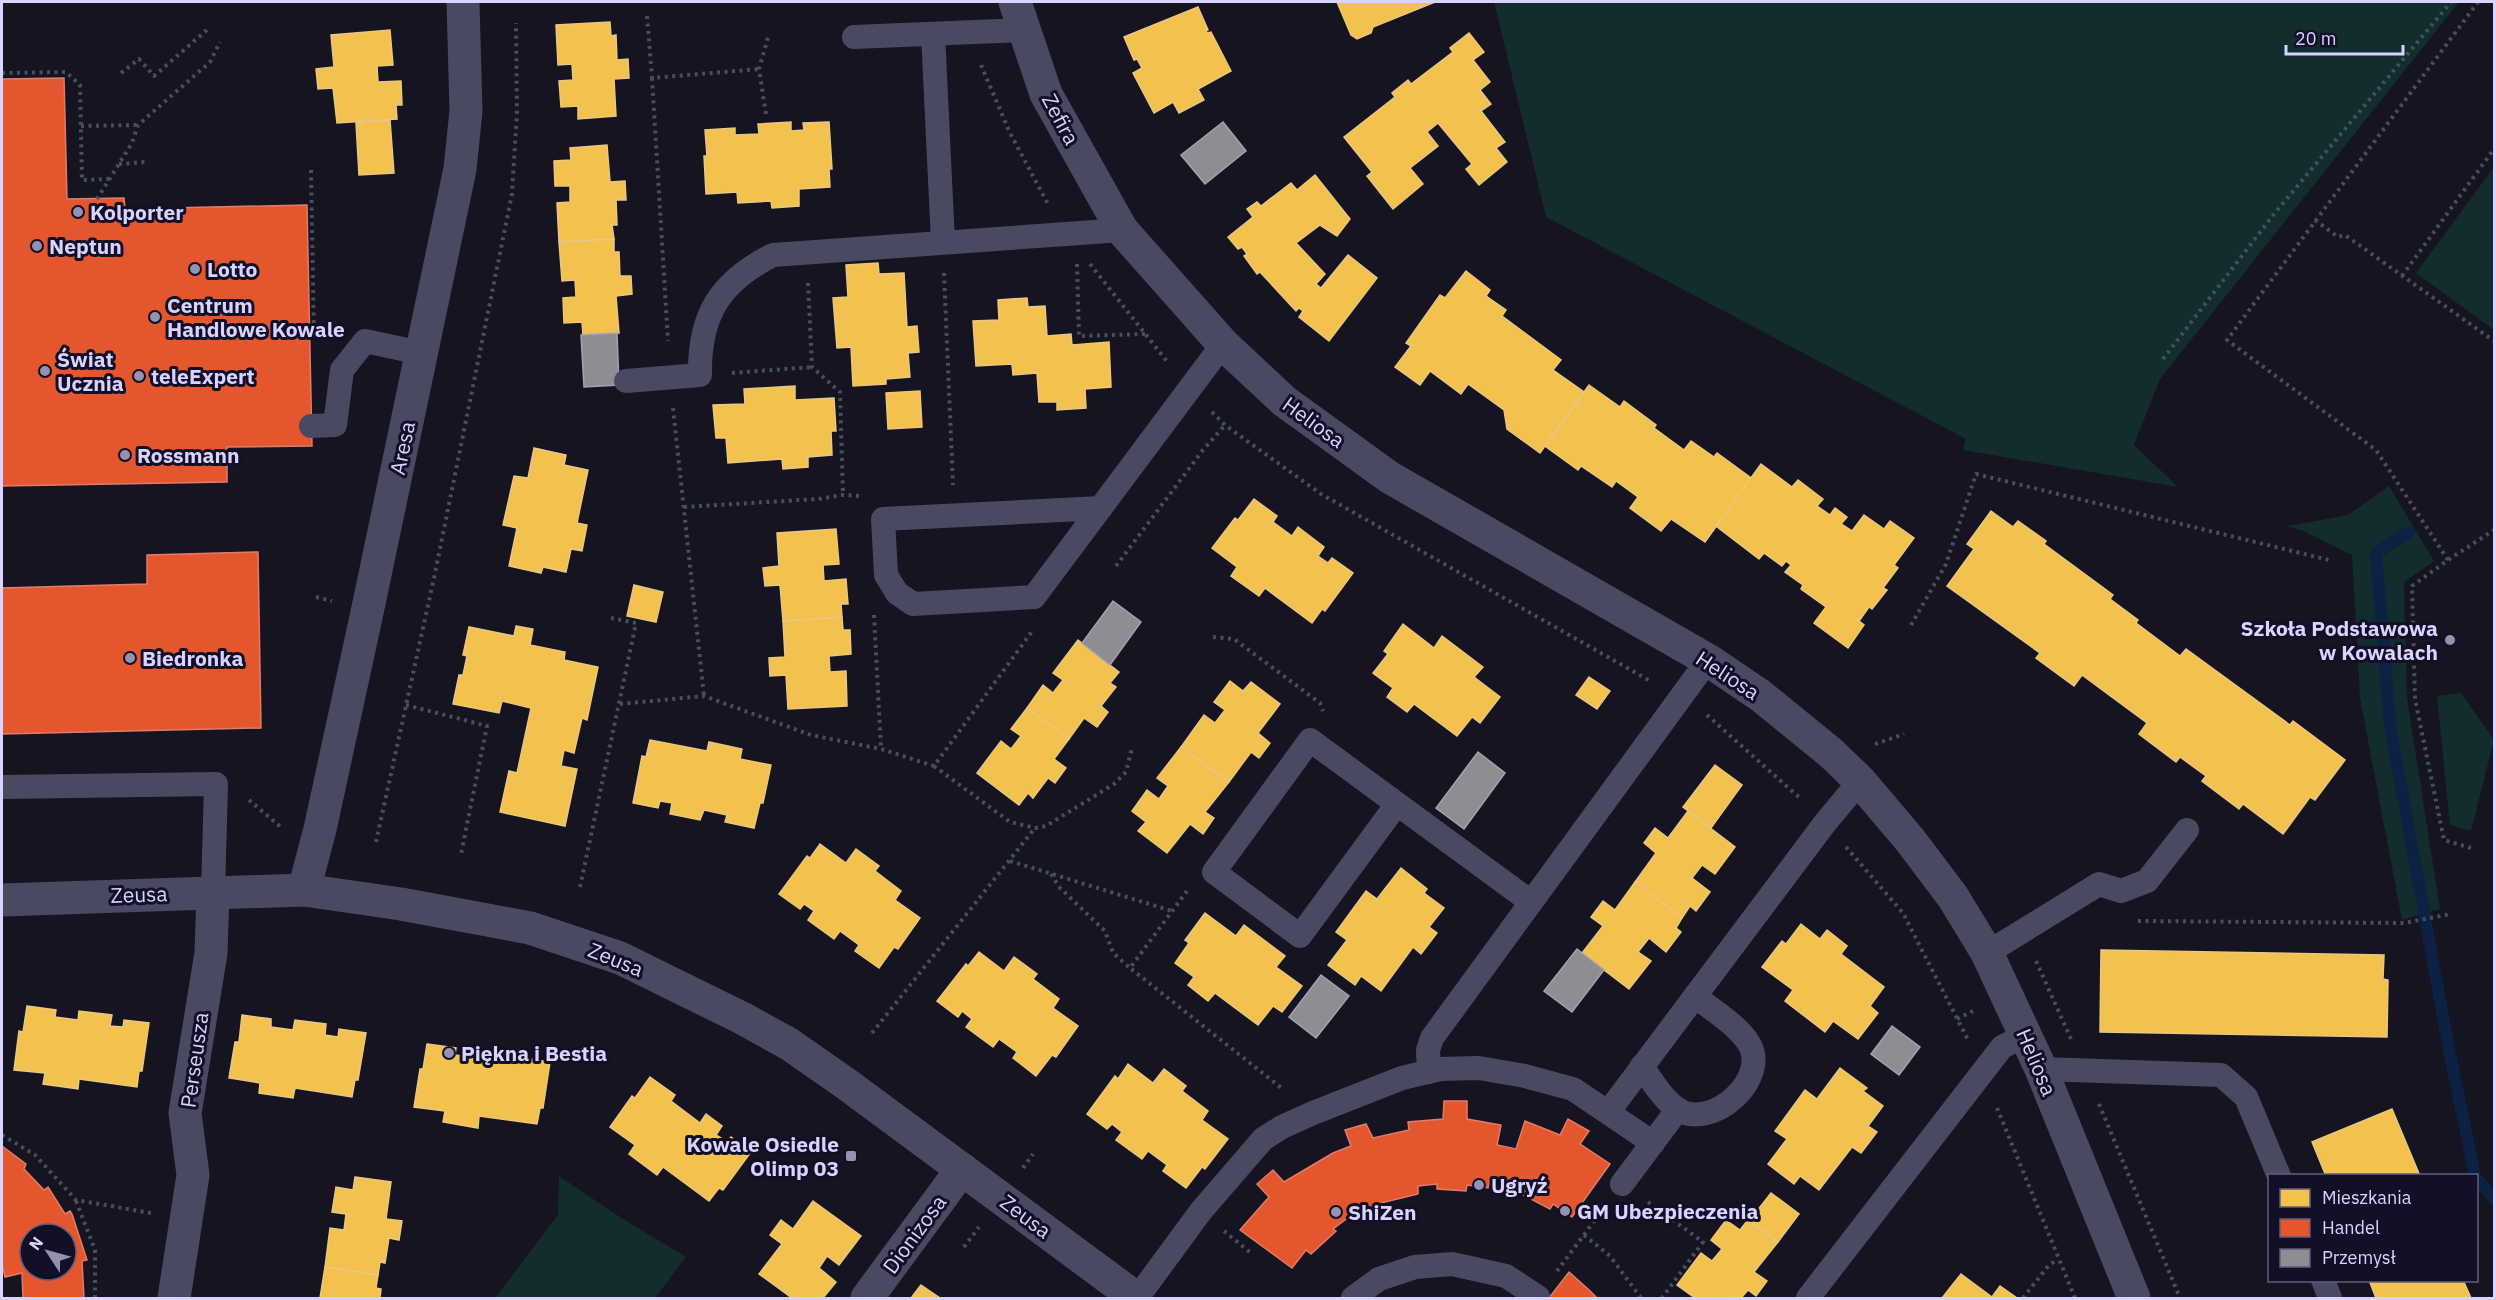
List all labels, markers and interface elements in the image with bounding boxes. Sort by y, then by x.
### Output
scale bar [2286,18,2403,56]
text: 20 m [2295,27,2337,50]
street label: Zefira [1036,88,1086,150]
place label: Kolporter [90,198,184,226]
marker: Kolporter [71,205,85,219]
place label: Neptun [49,232,122,260]
marker: Neptun [30,239,44,253]
place label: Lotto [207,255,258,283]
marker: Lotto [188,262,202,276]
place label: Centrum Handlowe Kowale [167,291,345,343]
marker: Centrum Handlowe Kowale [148,310,162,324]
place label: Świat Ucznia [57,345,124,397]
place label: teleExpert [151,362,255,390]
marker: Świat Ucznia [38,364,52,378]
marker: teleExpert [132,369,146,383]
street label: Heliosa [1277,390,1351,454]
street label: Aresa [383,419,421,477]
place label: Rossmann [137,441,239,469]
marker: Rossmann [118,448,132,462]
place label: Szkoła Podstawowa w Kowalach [2240,614,2438,666]
marker: Szkoła Podstawowa w Kowalach [2443,633,2457,647]
place label: Biedronka [142,644,243,672]
street label: Heliosa [1691,644,1765,706]
marker: Biedronka [123,651,137,665]
street label: Zeusa [110,879,168,909]
street label: Zeusa [584,935,648,983]
street label: Perseusza [173,1010,215,1110]
street label: Heliosa [2010,1024,2064,1100]
place label: Piękna i Bestia [461,1039,607,1067]
marker: Piękna i Bestia [442,1046,456,1060]
place label: Kowale Osiedle Olimp 03 [687,1130,839,1182]
marker: Kowale Osiedle Olimp 03 [844,1149,858,1163]
place label: Ugryź [1491,1171,1548,1199]
legend [2268,1174,2478,1282]
marker: Ugryź [1472,1178,1486,1192]
text: Mieszkania [2322,1186,2412,1209]
street label: Zeusa [995,1188,1057,1244]
street label: Dionizosa [876,1189,952,1279]
place label: GM Ubezpieczenia [1577,1197,1759,1225]
place label: ShiZen [1348,1198,1417,1226]
marker: GM Ubezpieczenia [1558,1204,1572,1218]
marker: ShiZen [1329,1205,1343,1219]
text: Handel [2322,1216,2380,1239]
north arrow [18,1222,78,1282]
text: N [24,1233,47,1254]
text: Przemysł [2322,1246,2396,1269]

